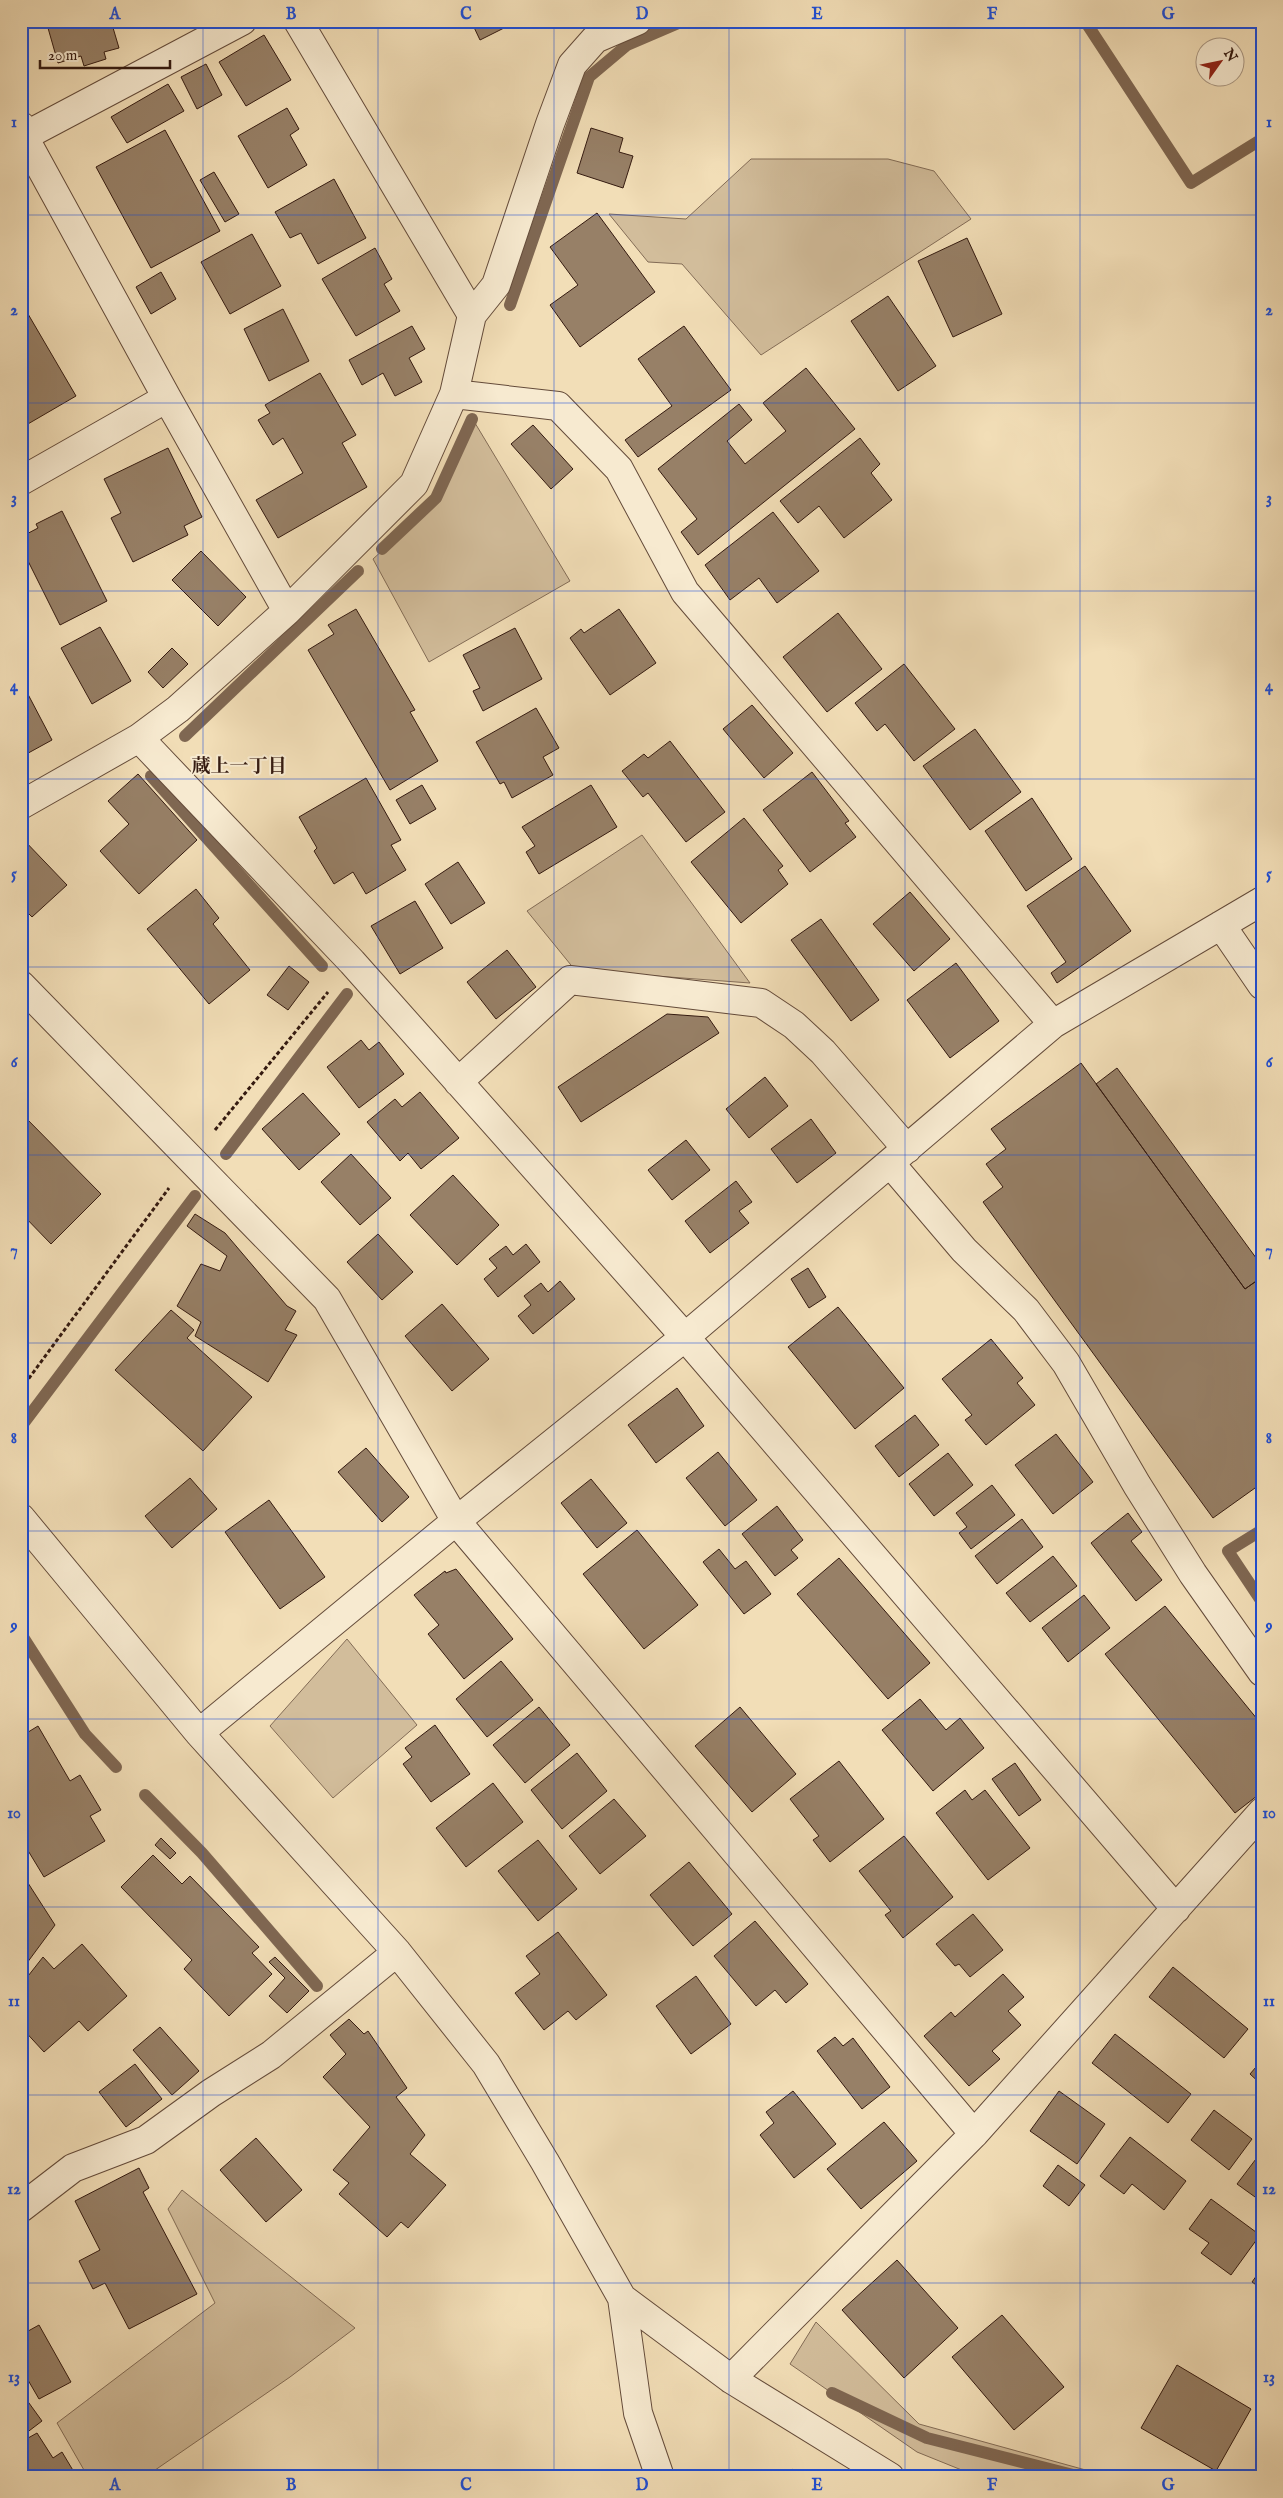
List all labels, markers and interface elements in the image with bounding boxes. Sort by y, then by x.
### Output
text: A [109,5,122,25]
text: B [286,5,297,25]
text: C [460,5,472,25]
text: D [636,5,649,25]
text: E [811,5,823,25]
text: F [987,5,998,25]
text: G [1162,5,1175,25]
scale bar [40,38,170,70]
north arrow [1196,38,1246,88]
text: N [1219,45,1241,65]
text: 20 m [48,46,78,65]
text: 1 [11,113,17,133]
text: 1 [1266,113,1272,133]
text: 2 [10,301,18,321]
text: 2 [1265,301,1273,321]
text: 3 [11,489,17,509]
text: 3 [1266,489,1272,509]
text: 4 [10,677,19,697]
text: 4 [1265,677,1274,697]
district label: 蔵上一丁目 [191,755,287,779]
text: 5 [11,865,17,885]
text: 5 [1266,865,1272,885]
text: 6 [11,1053,19,1073]
text: 6 [1266,1053,1274,1073]
text: 7 [10,1241,18,1261]
text: 7 [1265,1241,1273,1261]
text: 8 [11,1429,17,1449]
text: 8 [1266,1429,1272,1449]
text: 9 [10,1617,18,1637]
text: 9 [1265,1617,1273,1637]
text: 10 [7,1804,21,1824]
text: 10 [1262,1804,1276,1824]
text: 11 [8,1992,20,2012]
text: 11 [1263,1992,1275,2012]
text: 12 [7,2180,21,2200]
text: 12 [1262,2180,1276,2200]
text: 13 [8,2368,20,2388]
text: 13 [1263,2368,1275,2388]
text: A [109,2476,122,2496]
text: B [286,2476,297,2496]
text: C [460,2476,472,2496]
text: D [636,2476,649,2496]
text: E [811,2476,823,2496]
text: F [987,2476,998,2496]
text: G [1162,2476,1175,2496]

